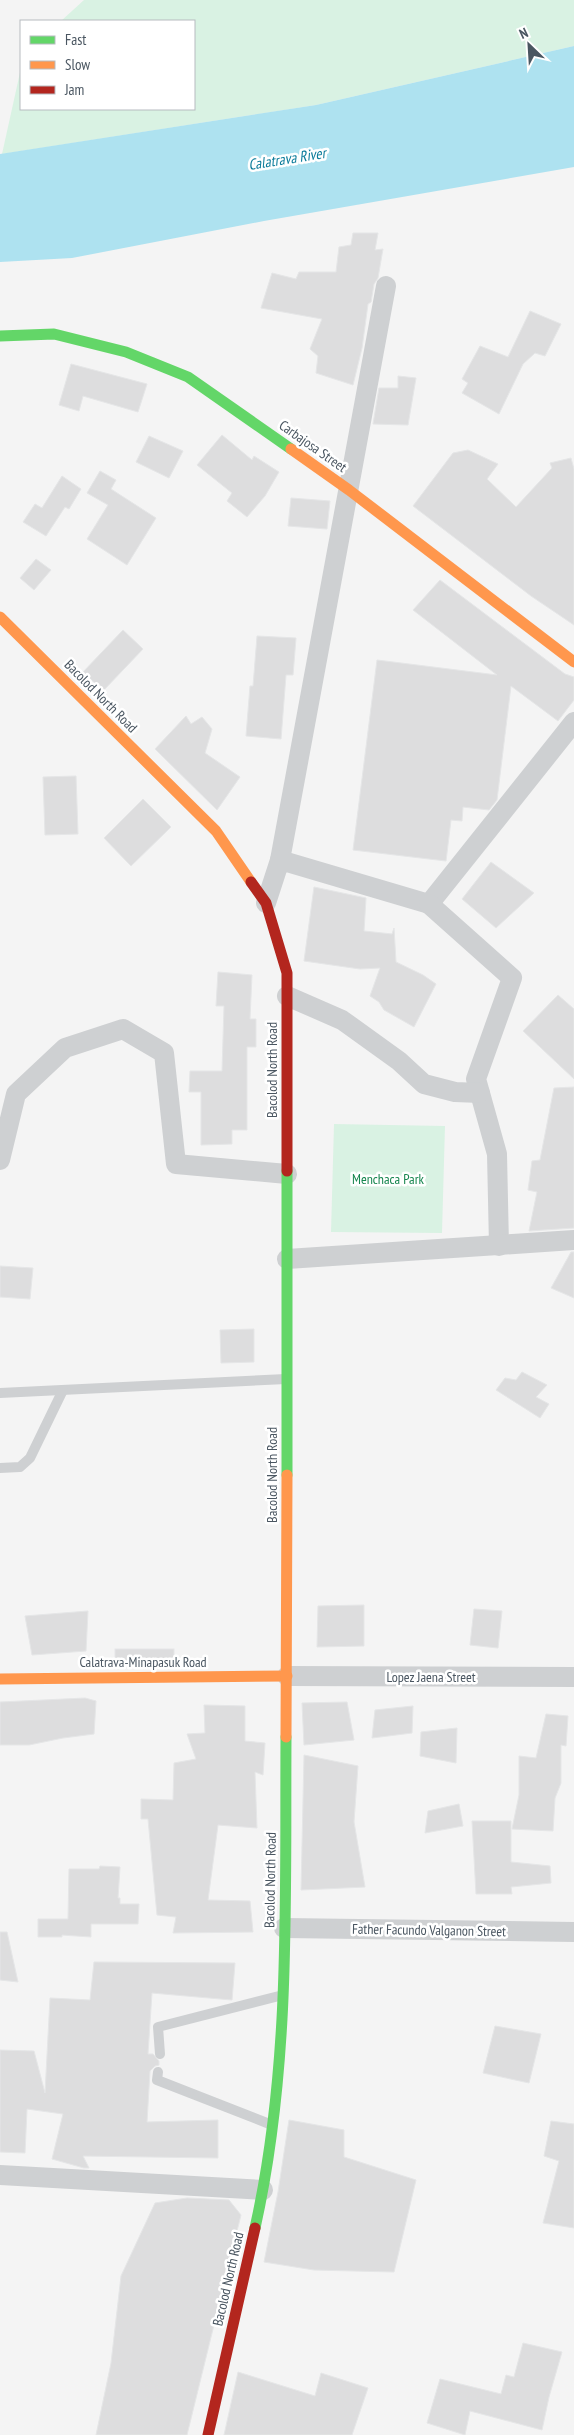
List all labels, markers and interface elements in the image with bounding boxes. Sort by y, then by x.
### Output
legend [20,20,195,110]
north arrow [504,20,554,70]
text: N [516,23,531,43]
text: Fast [65,30,86,49]
text: Slow [65,55,90,74]
text: Jam [64,80,84,99]
water label: Calatrava River [247,143,329,174]
street label: Carbajosa Street [276,416,351,476]
street label: Bacolod North Road [61,656,141,736]
street label: Bacolod North Road [263,1022,281,1118]
park label: Menchaca Park [352,1170,425,1188]
street label: Bacolod North Road [263,1427,281,1523]
street label: Calatrava-Minapasuk Road [79,1653,207,1671]
street label: Lopez Jaena Street [386,1668,476,1686]
street label: Bacolod North Road [260,1832,280,1928]
street label: Father Facundo Valganon Street [352,1920,506,1940]
street label: Bacolod North Road [208,2230,248,2328]

